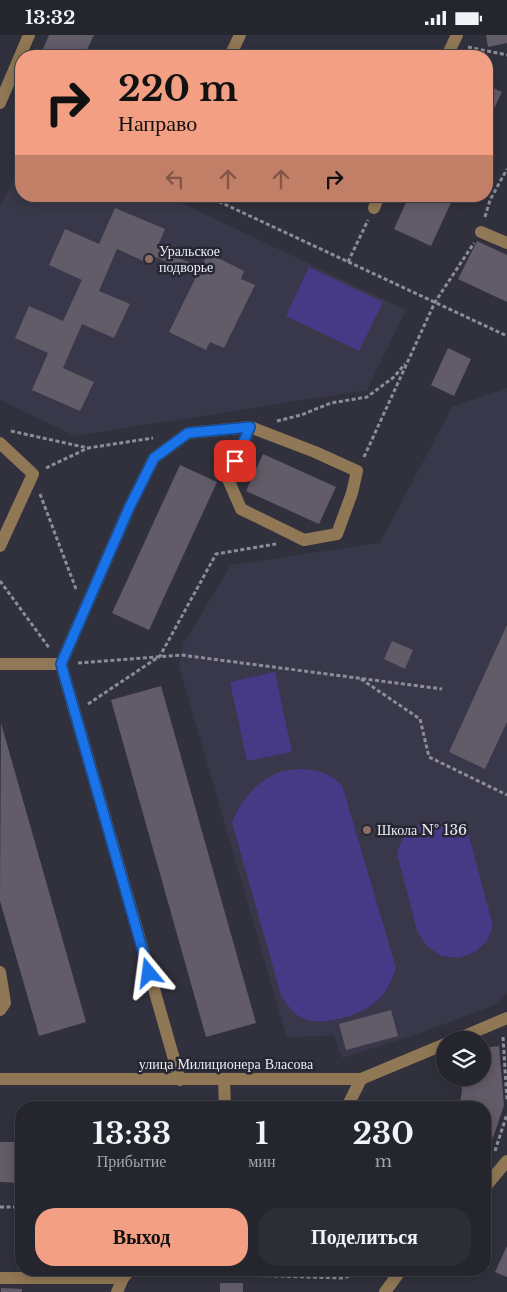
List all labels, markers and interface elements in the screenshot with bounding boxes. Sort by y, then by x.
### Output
text: 13:32 [25,6,75,29]
text: 220 m [118,67,238,110]
icon: right [35,70,100,135]
text: Направо [118,110,197,137]
icon: left [161,165,189,193]
icon: ahead [214,165,242,193]
icon: ahead [267,165,295,193]
icon: right [320,165,348,193]
place label: Уральское подворье [159,242,220,276]
marker: Уральское подворье [143,253,155,265]
pin [214,440,256,482]
icon: arrive [221,447,249,475]
place label: Школа № 136 [377,821,467,839]
marker: Школа № 136 [361,824,373,836]
position arrow [122,946,174,998]
map controls [436,1031,491,1086]
button: layers [436,1031,491,1086]
street label: улица Милиционера Власова [139,1055,314,1073]
text: 13:33 [92,1115,171,1152]
text: 1 [255,1115,268,1152]
text: 230 [353,1115,414,1152]
text: Прибытие [97,1151,166,1171]
text: мин [248,1151,275,1171]
text: m [375,1151,392,1171]
button: Выход [35,1208,248,1266]
button: Поделиться [258,1208,471,1266]

